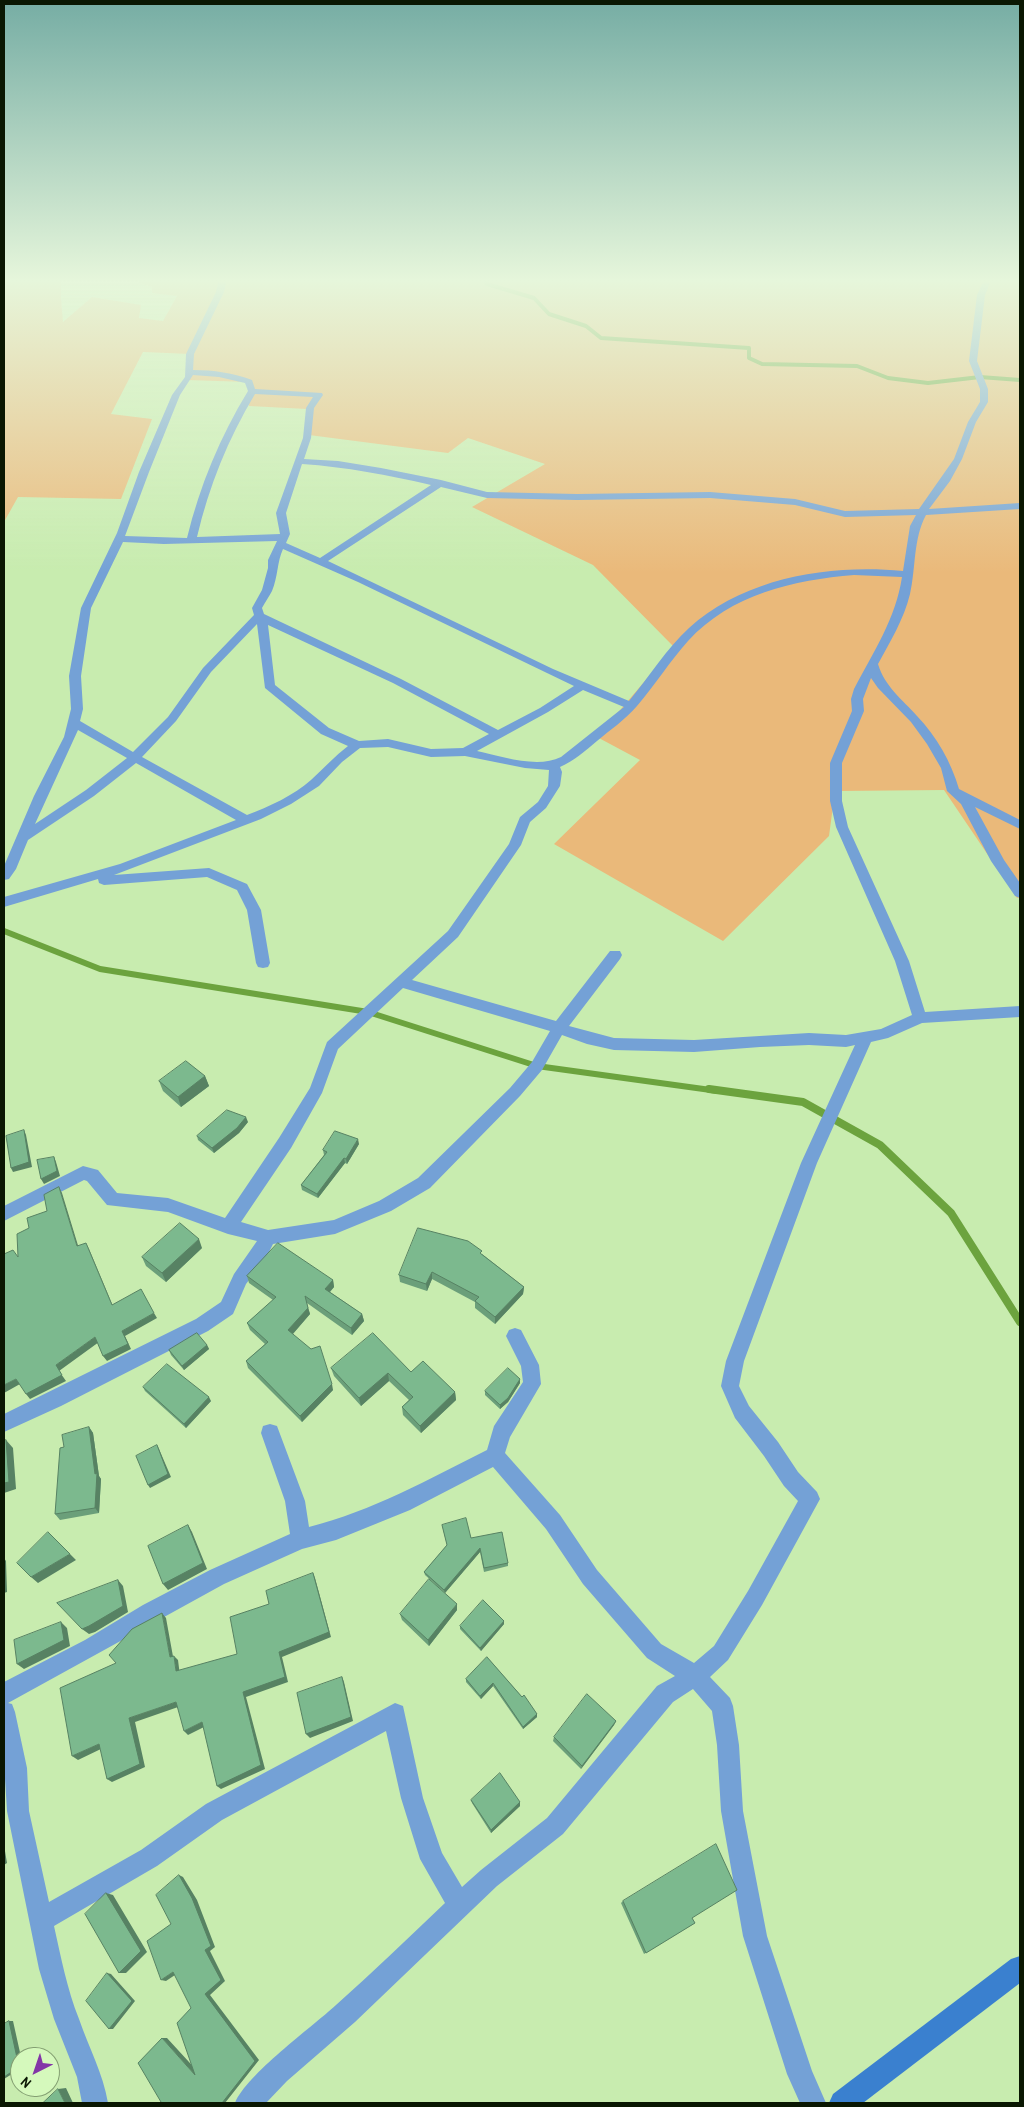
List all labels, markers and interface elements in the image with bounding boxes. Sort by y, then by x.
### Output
north arrow [10,2047,60,2097]
text: N [17,2073,35,2092]

